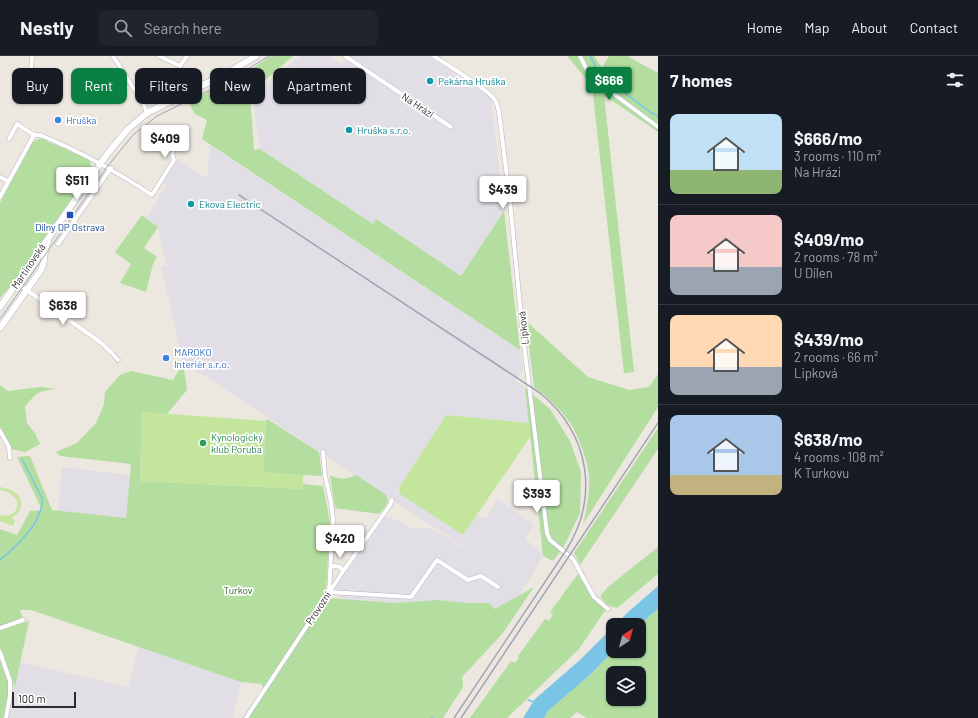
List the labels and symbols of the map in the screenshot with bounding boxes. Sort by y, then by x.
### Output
pin: $666 [585,67,633,101]
place label: Pekárna Hruška [438,75,506,87]
marker: Pekárna Hruška [425,76,435,86]
street label: Na Hrázi [400,90,436,120]
place label: Hruška [66,114,96,126]
marker: Hruška [53,115,63,125]
place label: Hruška s.r.o. [357,124,411,136]
pin: $409 [141,125,189,159]
marker: Hruška s.r.o. [344,125,354,135]
pin: $511 [53,167,101,201]
pin: $439 [479,176,527,210]
place label: Ekova Electric [199,198,261,210]
marker: Ekova Electric [186,199,196,209]
marker: Dílny DP Ostrava [65,210,75,220]
place label: Dílny DP Ostrava [35,221,105,233]
street label: Martinovská [8,241,48,291]
pin: $638 [39,292,87,326]
street label: Lipková [515,311,531,345]
place label: MAROKO Interiér s.r.o. [174,346,230,370]
marker: MAROKO Interiér s.r.o. [161,353,171,363]
place label: Kynologický klub Poruba [211,431,263,455]
marker: Kynologický klub Poruba [198,438,208,448]
pin: $393 [513,480,561,514]
pin: $420 [316,525,364,559]
park label: Turkov [223,584,253,596]
street label: Provozní [303,589,333,627]
north arrow [606,618,646,658]
scale bar [12,690,76,709]

